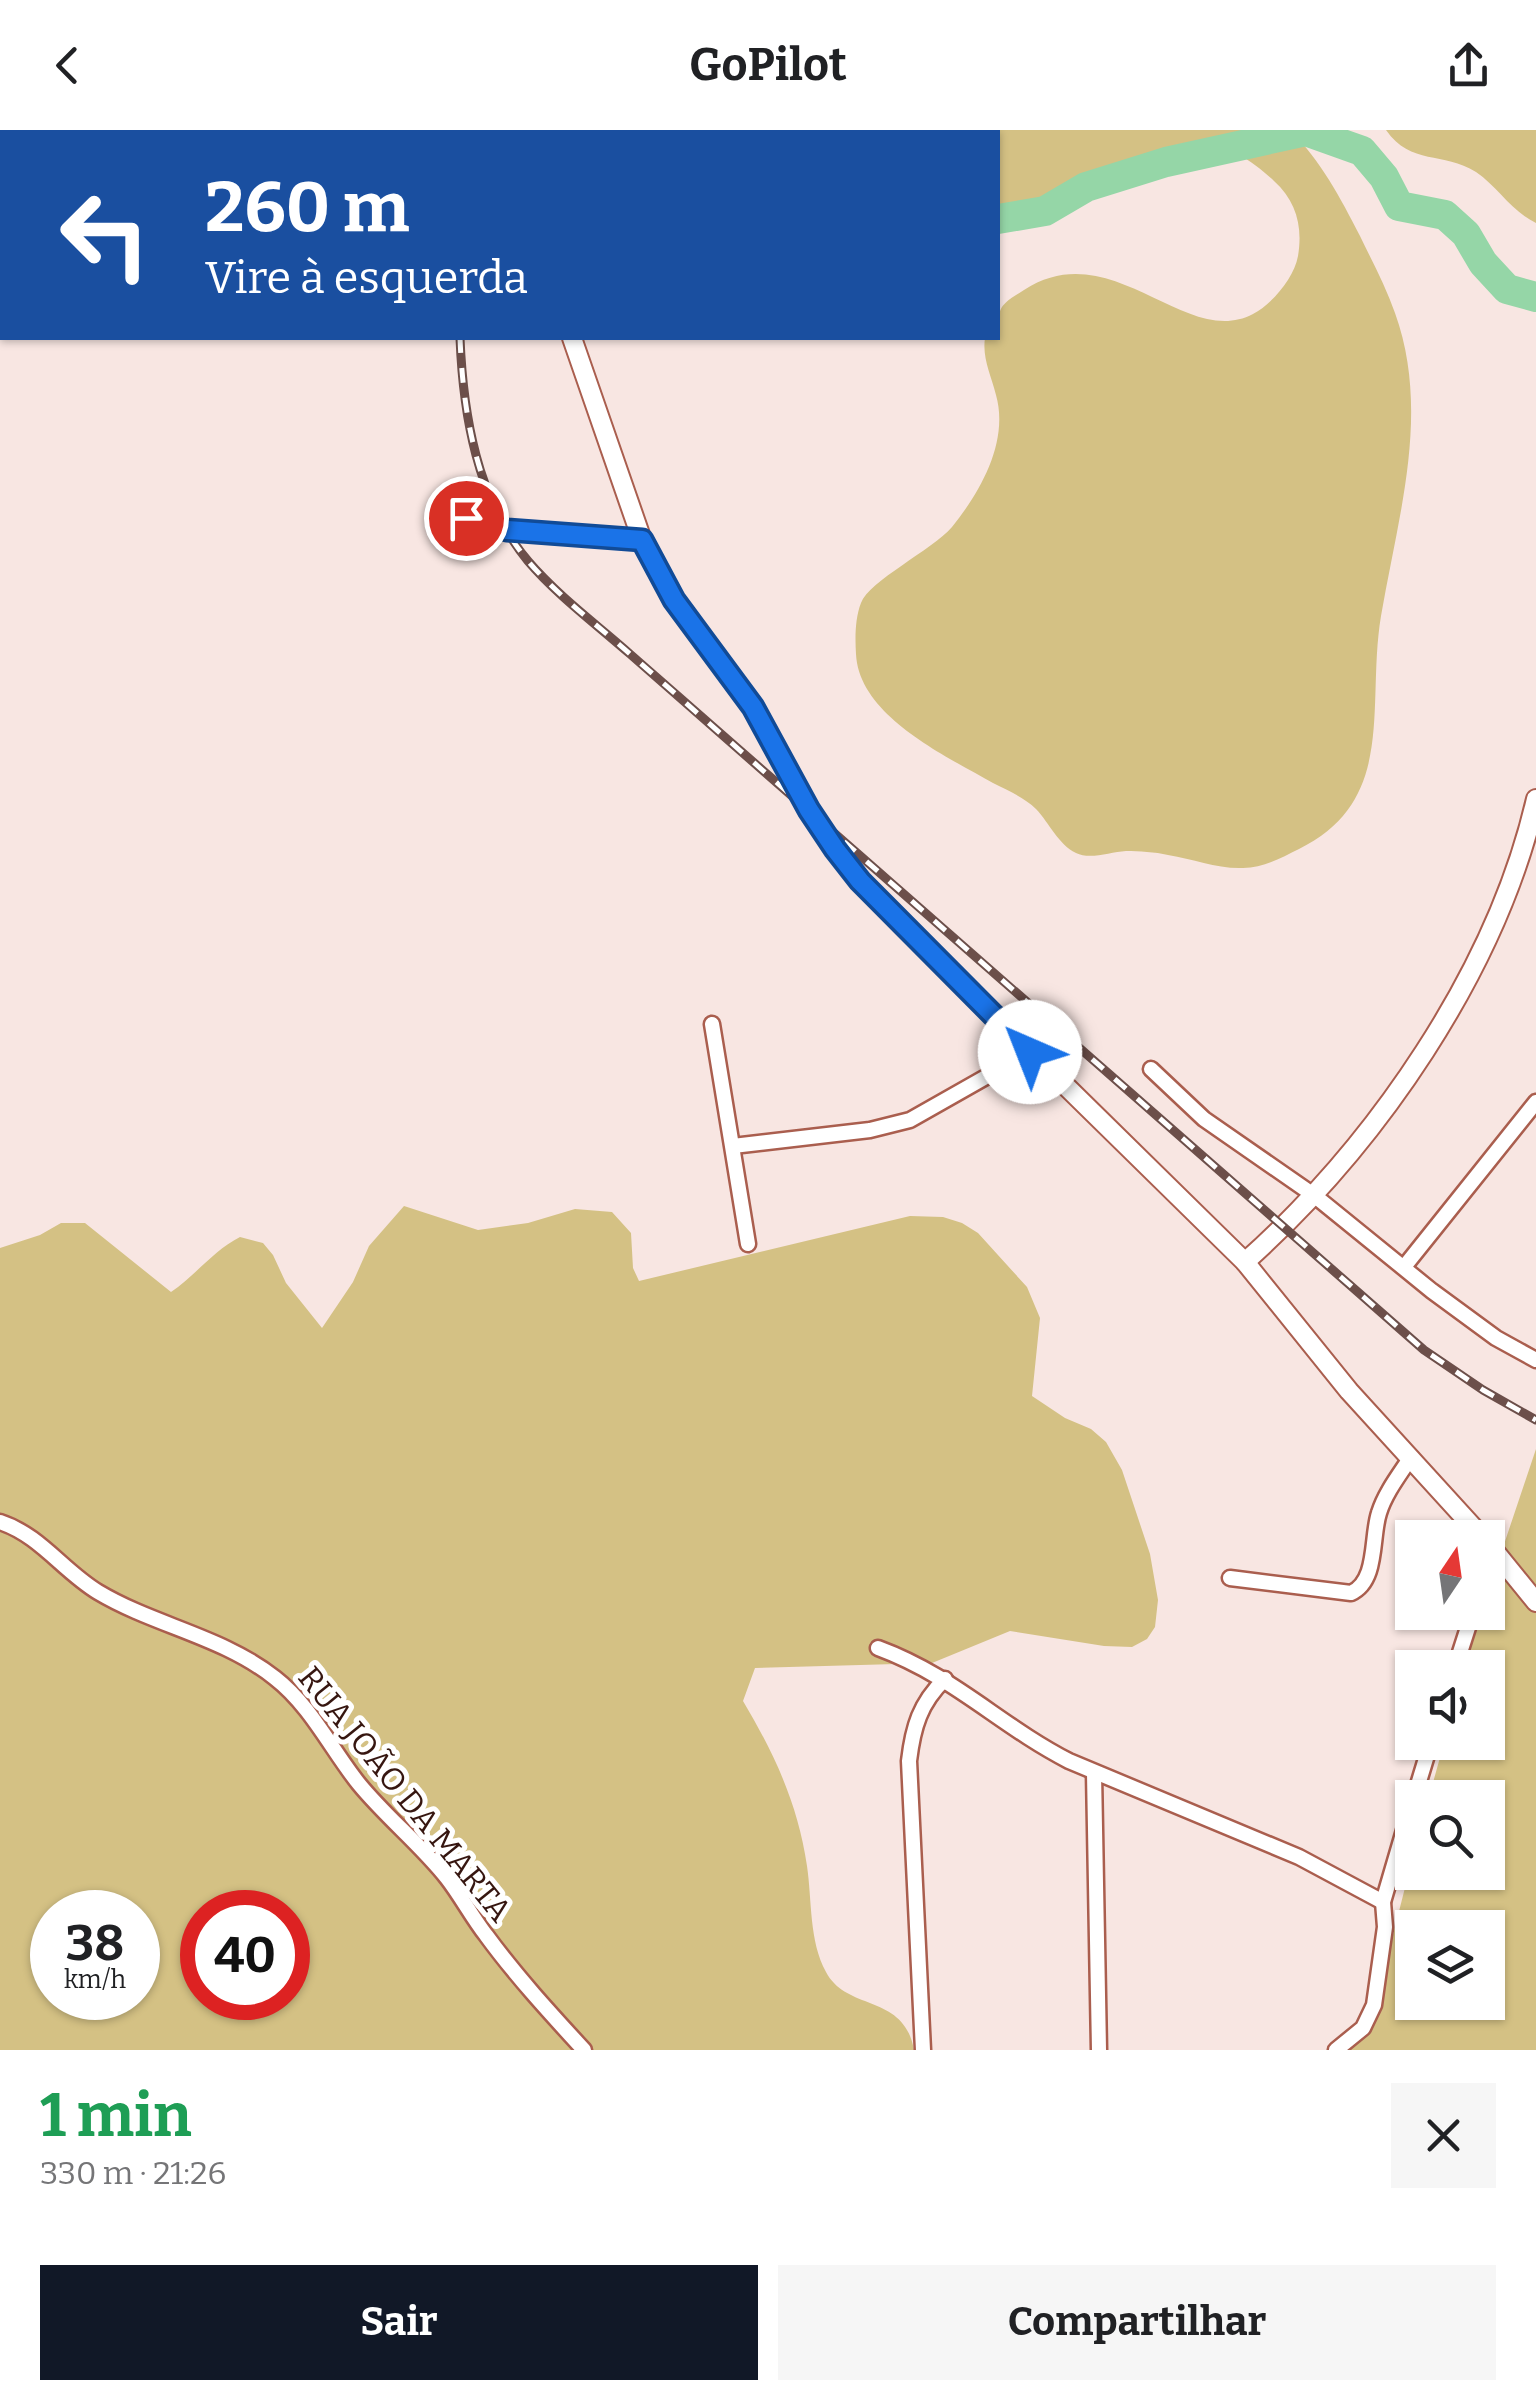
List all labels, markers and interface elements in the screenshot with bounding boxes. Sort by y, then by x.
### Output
icon: back [40,38,95,93]
text: GoPilot [689,38,847,92]
icon: share [1441,38,1496,93]
text: 260 m [205,166,410,250]
icon: left [40,170,170,300]
text: Vire à esquerda [205,251,528,305]
pin [424,476,509,561]
icon: arrive [439,491,494,546]
position arrow [978,1000,1082,1104]
north arrow [1395,1520,1505,1630]
map controls [1395,1520,1505,2020]
button: sound [1395,1650,1505,1760]
street label: RUA JOÃO DA MARTA [290,1659,520,1929]
button: search [1395,1780,1505,1890]
speed limit sign: 40 [180,1890,310,2020]
button: layers [1395,1910,1505,2020]
text: 38 [66,1913,124,1973]
text: km/h [64,1965,126,1995]
text: 1 min [40,2080,192,2152]
button: close [1391,2083,1496,2188]
text: 330 m · 21:26 [40,2154,226,2192]
button: Sair [40,2265,758,2380]
button: Compartilhar [778,2265,1496,2380]

